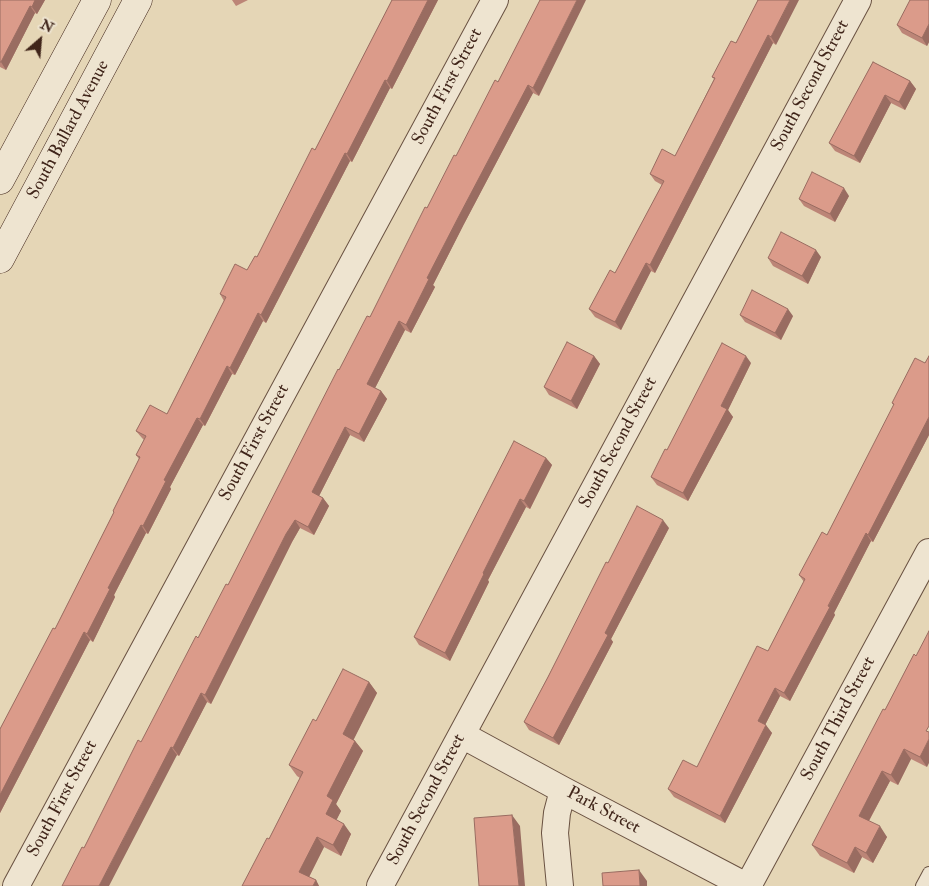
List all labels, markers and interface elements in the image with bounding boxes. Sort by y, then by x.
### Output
north arrow [15,15,65,65]
text: N [38,16,56,37]
street label: South Second Street [767,17,855,155]
street label: South First Street [408,25,488,149]
street label: South Ballard Avenue [23,57,115,203]
street label: South Second Street [575,374,663,512]
street label: South First Street [215,381,295,505]
street label: South Third Street [797,653,881,785]
street label: South Second Street [383,731,471,869]
street label: South First Street [23,737,103,861]
street label: Park Street [563,783,643,839]

